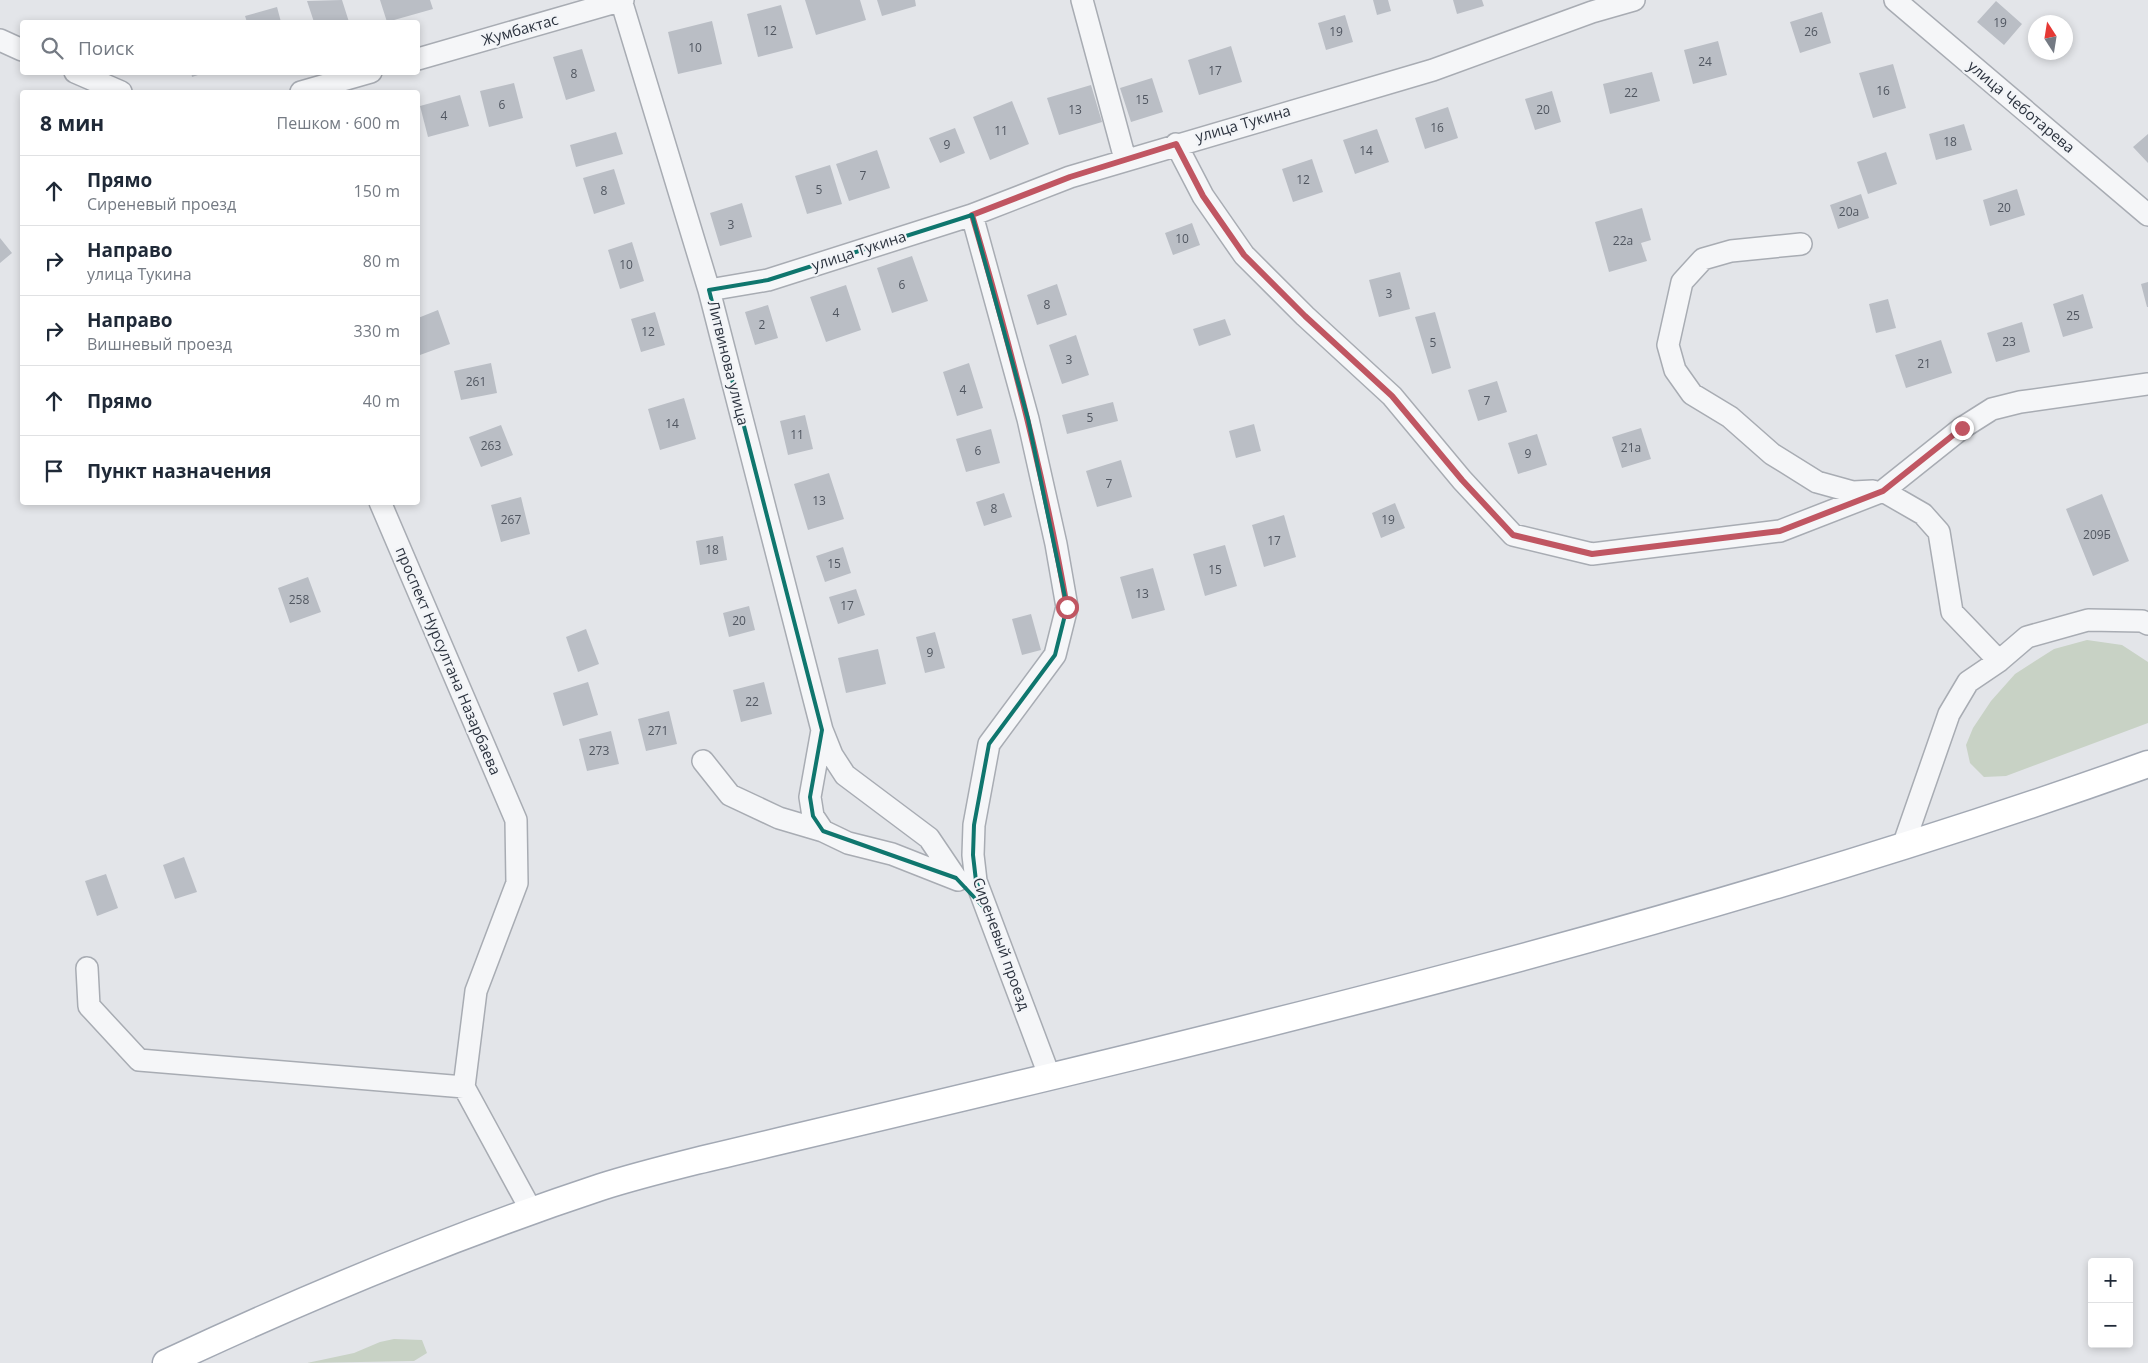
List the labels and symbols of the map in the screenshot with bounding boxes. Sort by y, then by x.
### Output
street label: Жумбактас [479,9,560,50]
house number: 19 [1993,14,2007,31]
north arrow [2028,15,2073,60]
house number: 12 [763,22,777,39]
house number: 19 [1329,23,1343,40]
house number: 26 [1804,23,1818,40]
house number: 10 [688,39,702,56]
house number: 24 [1698,53,1712,70]
street label: улица Чеботарева [1964,56,2079,157]
house number: 17 [1208,62,1222,79]
house number: 8 [571,65,578,82]
house number: 16 [1876,82,1890,99]
house number: 22 [1624,84,1638,101]
house number: 15 [1135,91,1149,108]
house number: 6 [499,96,506,113]
street label: улица Тукина [1193,100,1293,146]
house number: 13 [1068,101,1082,118]
house number: 20 [1536,101,1550,118]
house number: 4 [441,107,448,124]
house number: 16 [1430,119,1444,136]
house number: 11 [994,122,1008,139]
house number: 18 [1943,133,1957,150]
house number: 9 [944,136,951,153]
house number: 14 [1359,142,1373,159]
house number: 7 [860,167,867,184]
house number: 12 [1296,171,1310,188]
house number: 5 [816,181,823,198]
house number: 8 [601,182,608,199]
house number: 20 [1997,199,2011,216]
house number: 20а [1839,203,1859,220]
house number: 3 [728,216,735,233]
street label: улица Тукина [809,225,908,275]
house number: 10 [1175,230,1189,247]
house number: 22а [1613,232,1633,249]
house number: 10 [619,256,633,273]
house number: 6 [899,276,906,293]
house number: 3 [1386,285,1393,302]
house number: 8 [1044,296,1051,313]
street label: Литвинова улица [704,298,754,427]
house number: 4 [833,304,840,321]
house number: 25 [2066,307,2080,324]
house number: 2 [759,316,766,333]
house number: 12 [641,323,655,340]
house number: 23 [2002,333,2016,350]
house number: 5 [1430,334,1437,351]
house number: 3 [1066,351,1073,368]
house number: 21 [1917,355,1931,372]
house number: 261 [466,373,486,390]
house number: 4 [960,381,967,398]
house number: 7 [1484,392,1491,409]
house number: 5 [1087,409,1094,426]
house number: 14 [665,415,679,432]
route end [1951,417,1974,440]
house number: 11 [790,426,804,443]
house number: 263 [481,437,501,454]
house number: 21а [1621,439,1641,456]
house number: 6 [975,442,982,459]
house number: 9 [1525,445,1532,462]
house number: 7 [1106,475,1113,492]
house number: 13 [812,492,826,509]
house number: 8 [991,500,998,517]
house number: 267 [501,511,521,528]
house number: 19 [1381,511,1395,528]
house number: 209Б [2083,526,2111,543]
house number: 17 [1267,532,1281,549]
house number: 18 [705,541,719,558]
street label: проспект Нурсултана Назарбаева [392,543,506,778]
house number: 15 [827,555,841,572]
house number: 15 [1208,561,1222,578]
house number: 13 [1135,585,1149,602]
house number: 258 [289,591,309,608]
route start [1056,596,1079,619]
house number: 17 [840,597,854,614]
house number: 20 [732,612,746,629]
house number: 9 [927,644,934,661]
house number: 22 [745,693,759,710]
house number: 271 [648,722,668,739]
house number: 273 [589,742,609,759]
street label: Сиреневый проезд [969,875,1035,1013]

